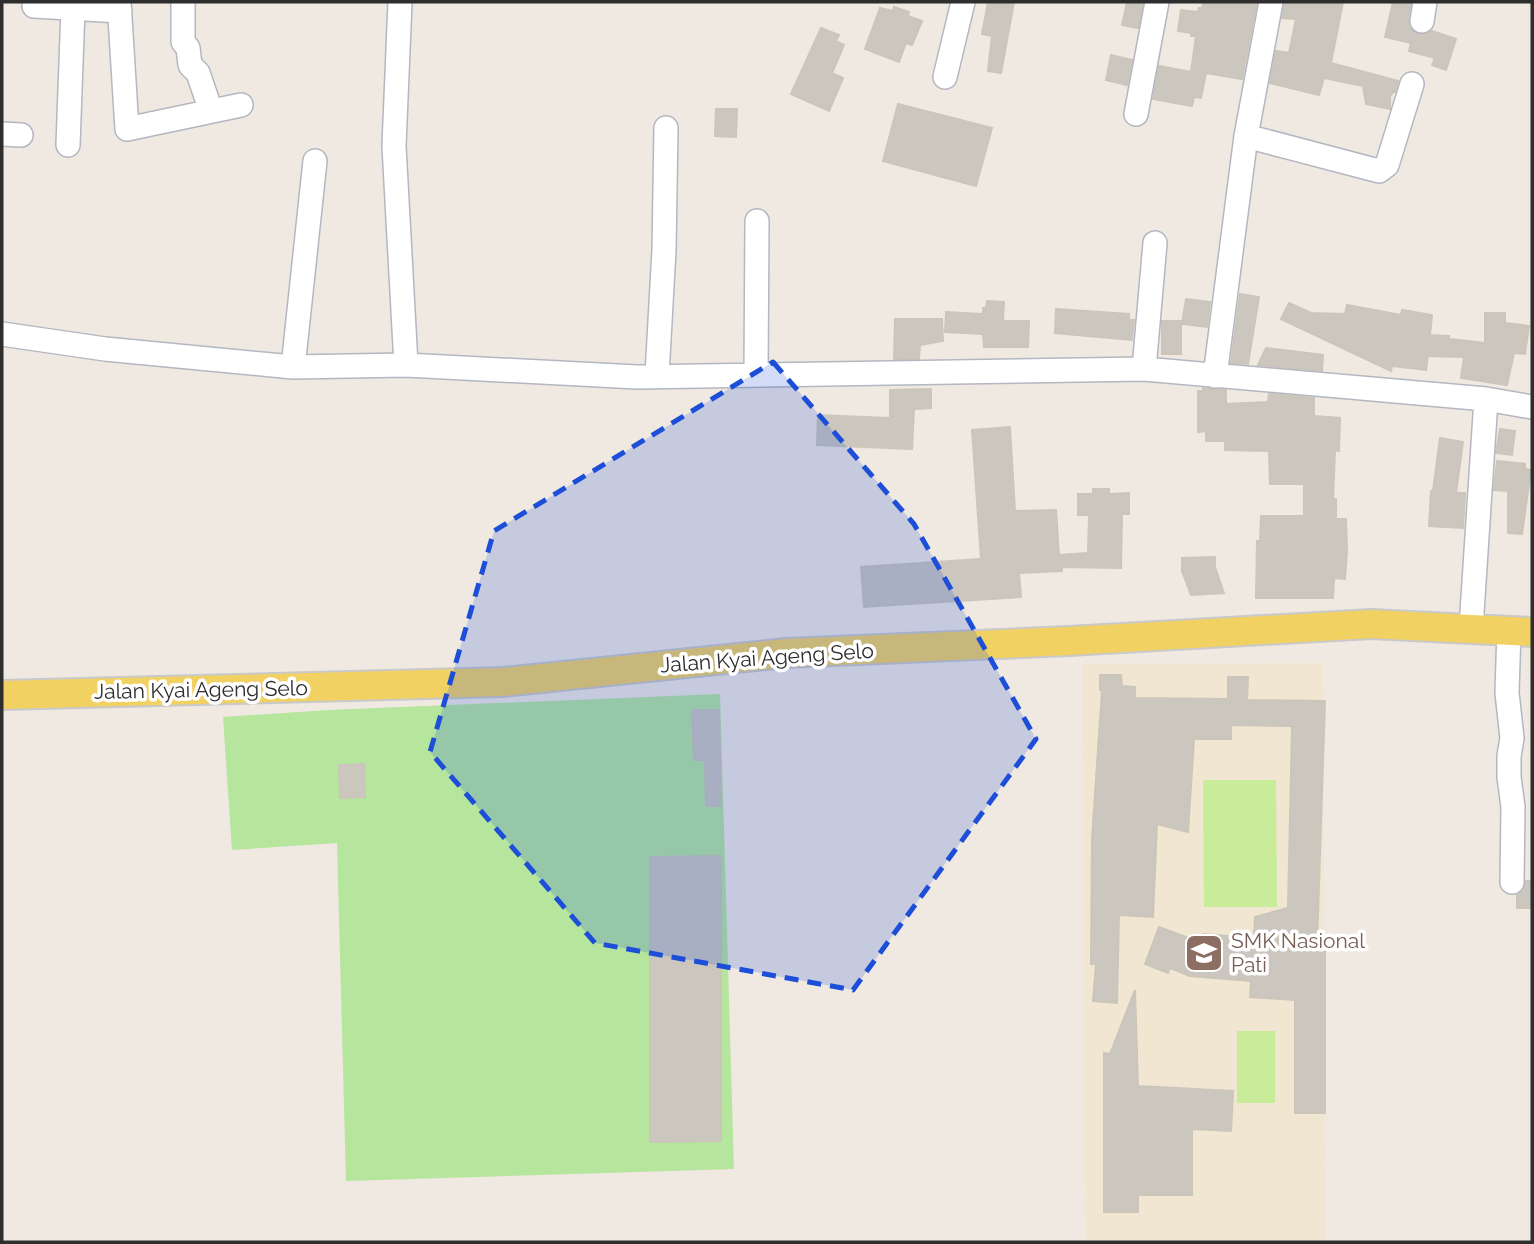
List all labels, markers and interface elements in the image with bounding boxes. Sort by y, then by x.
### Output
street label: Jalan Kyai Ageng Selo [659,638,874,677]
street label: Jalan Kyai Ageng Selo [94,675,308,704]
place label: SMK Nasional Pati [1231,928,1365,977]
school or university icon: SMK Nasional Pati [1183,932,1225,974]

